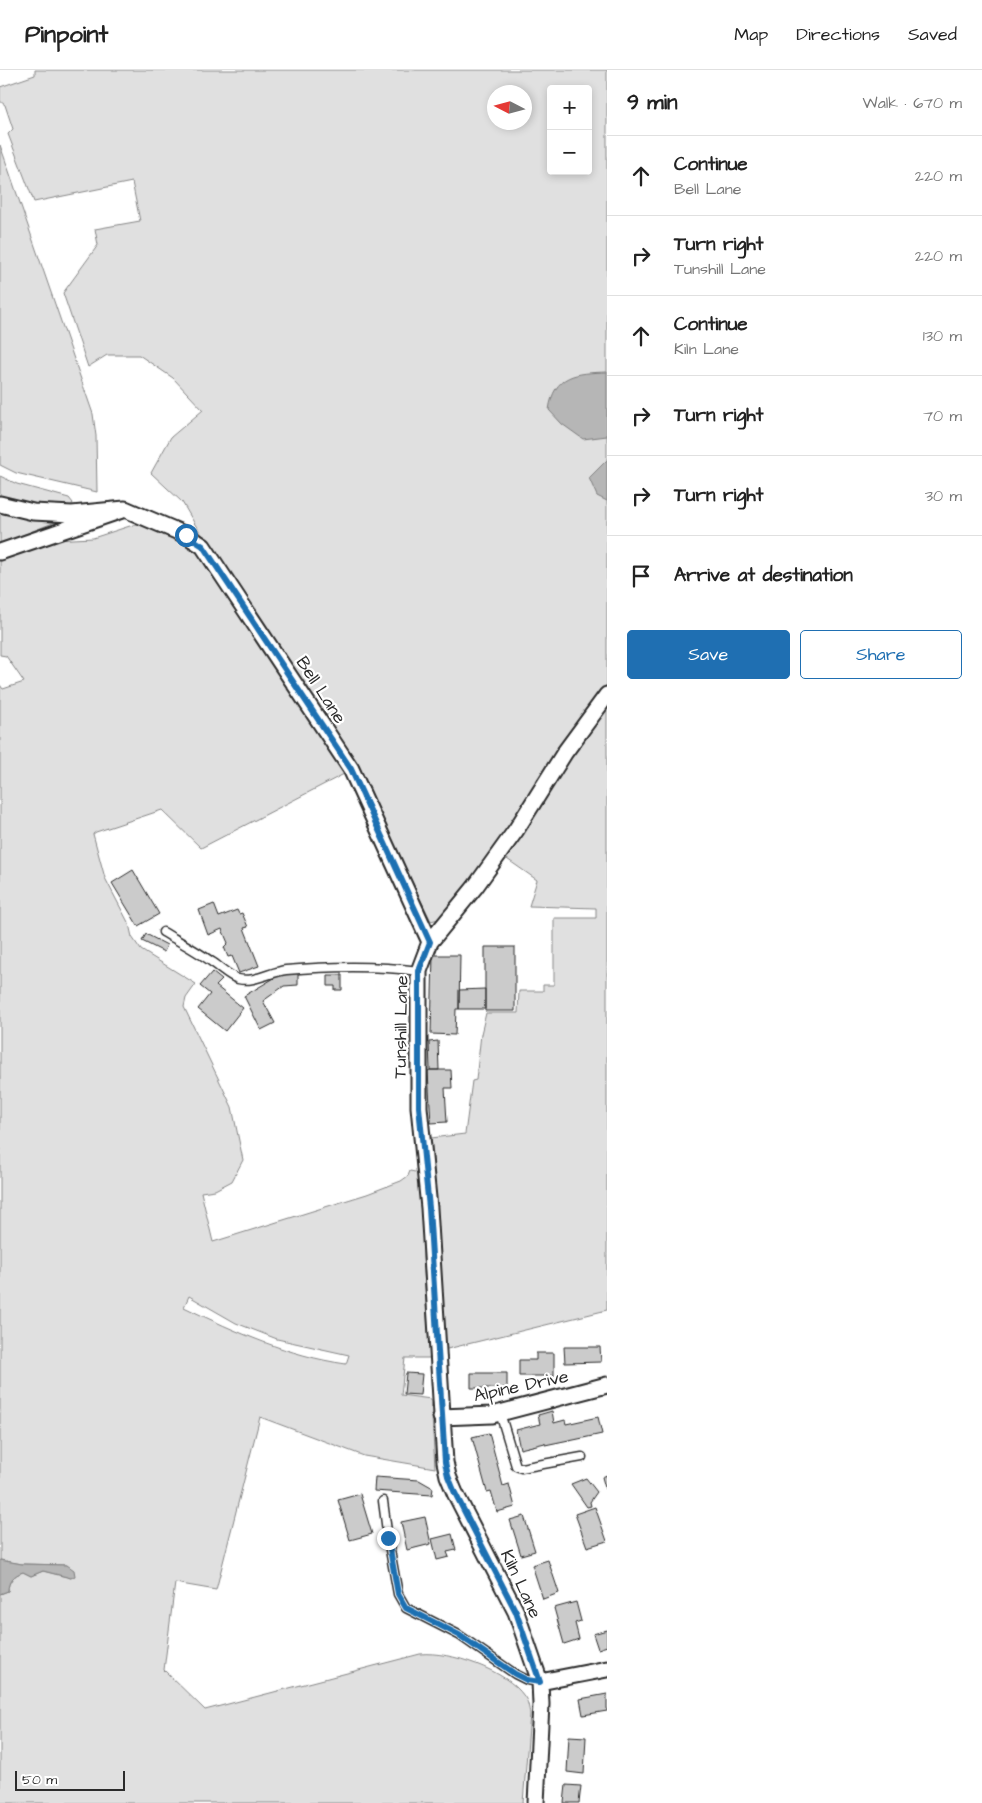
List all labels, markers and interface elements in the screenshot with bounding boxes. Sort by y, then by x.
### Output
text: Pinpoint [25,18,108,52]
text: Map [734,22,768,47]
text: Directions [796,22,880,47]
text: Saved [908,22,957,47]
north arrow [487,85,532,130]
map controls [547,85,592,175]
button: + [547,85,592,130]
text: 9 min [627,88,677,117]
text: Walk · 670 m [863,92,962,114]
button: − [547,130,592,175]
text: Continue [674,151,748,178]
icon: ahead [627,162,655,190]
text: 220 m [915,165,962,187]
text: Bell Lane [674,178,741,200]
text: Turn right [674,231,763,258]
icon: right [627,242,655,270]
text: 220 m [915,245,962,267]
text: Tunshill Lane [674,258,766,280]
text: Continue [674,311,748,338]
icon: ahead [627,322,655,350]
text: 130 m [923,325,962,347]
text: Kiln Lane [674,338,739,360]
icon: right [627,402,655,430]
text: Turn right [674,402,763,429]
text: 70 m [923,405,962,427]
icon: right [627,482,655,510]
text: Turn right [674,482,763,509]
text: 30 m [925,485,962,507]
route start [175,524,198,547]
icon: arrive [627,562,655,590]
text: Arrive at destination [674,562,853,589]
button: Save [627,630,790,679]
button: Share [800,630,962,679]
street label: Bell Lane [290,651,352,729]
street label: Tunshill Lane [388,975,414,1079]
street label: Alpine Drive [471,1364,571,1408]
route end [377,1527,400,1550]
street label: Kiln Lane [494,1546,548,1623]
scale bar [15,1768,125,1791]
text: 50 m [22,1770,57,1790]

